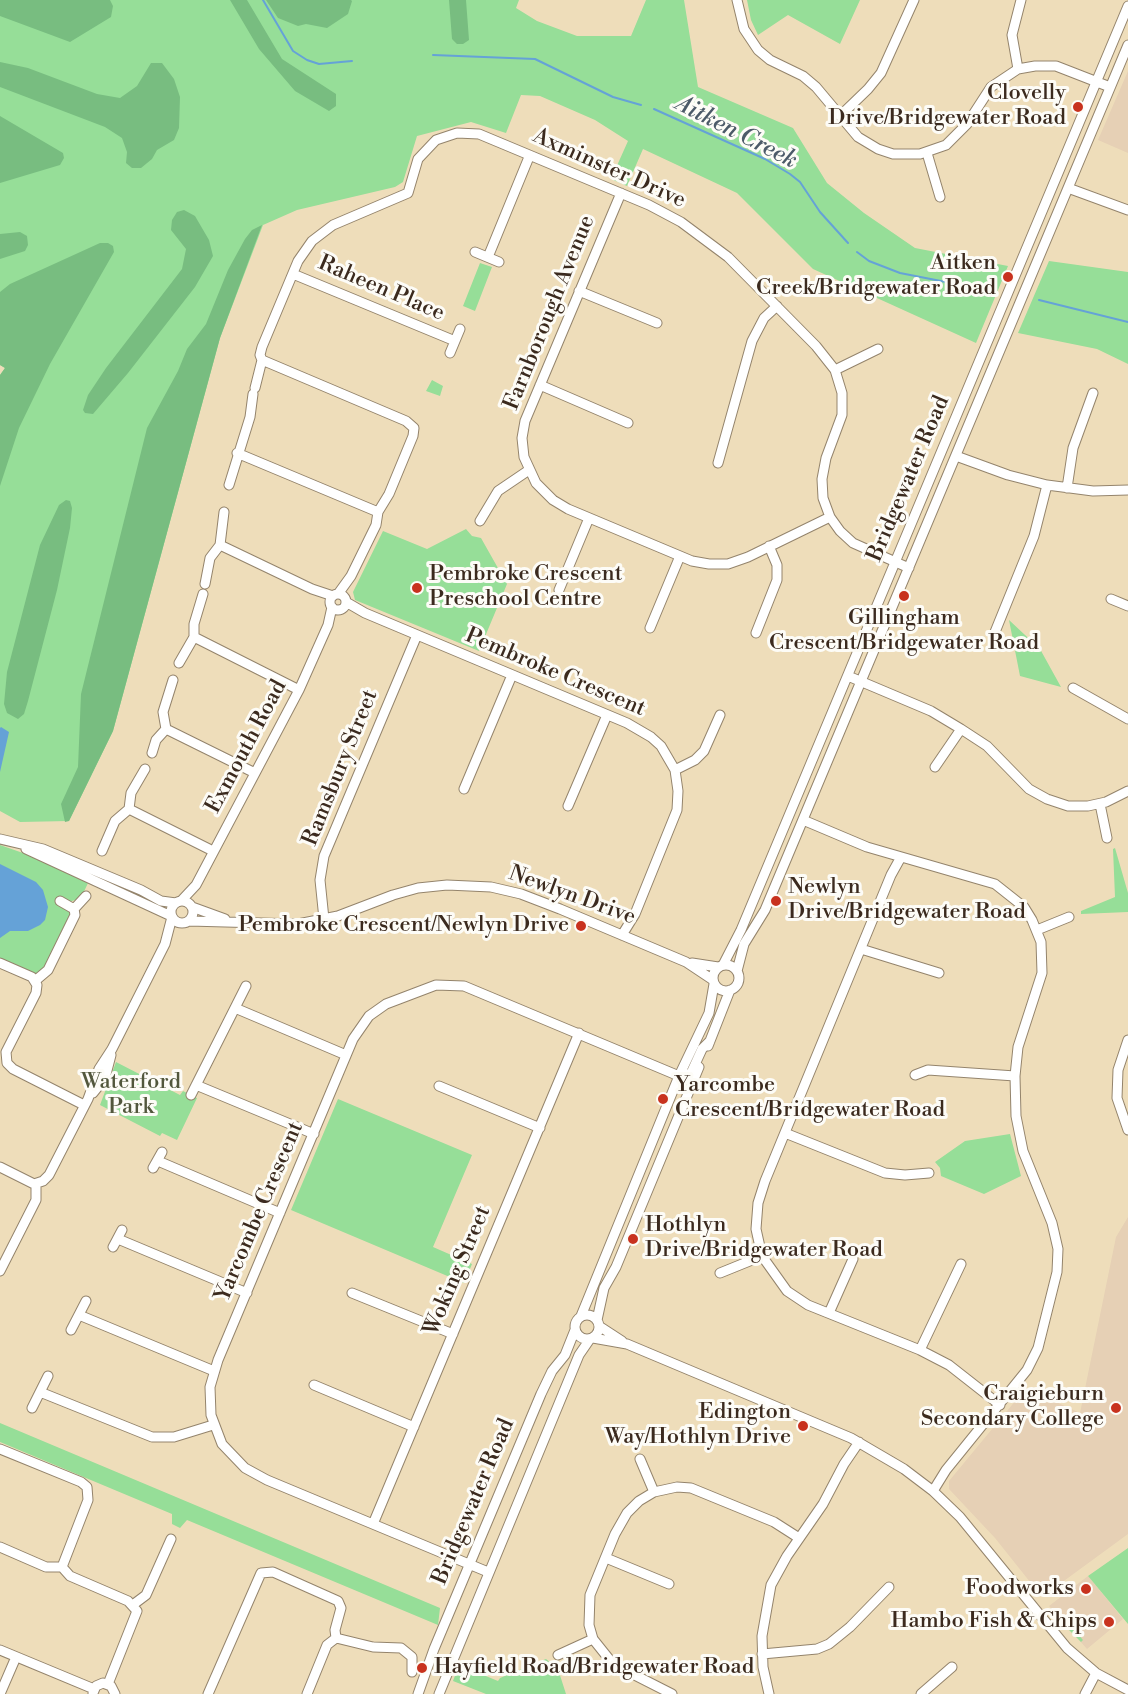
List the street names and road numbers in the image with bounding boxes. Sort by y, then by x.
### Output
street label: Axminster Drive [529,123,689,215]
street label: Farnborough Avenue [499,212,601,414]
street label: Raheen Place [314,251,448,327]
street label: Bridgewater Road [862,392,956,566]
street label: Pembroke Crescent [461,623,649,723]
street label: Exmouth Road [201,676,293,818]
street label: Ramsbury Street [298,686,384,850]
street label: Newlyn Drive [505,861,639,931]
street label: Yarcombe Crescent [210,1118,310,1306]
street label: Woking Street [419,1202,497,1340]
street label: Bridgewater Road [427,1415,521,1589]

